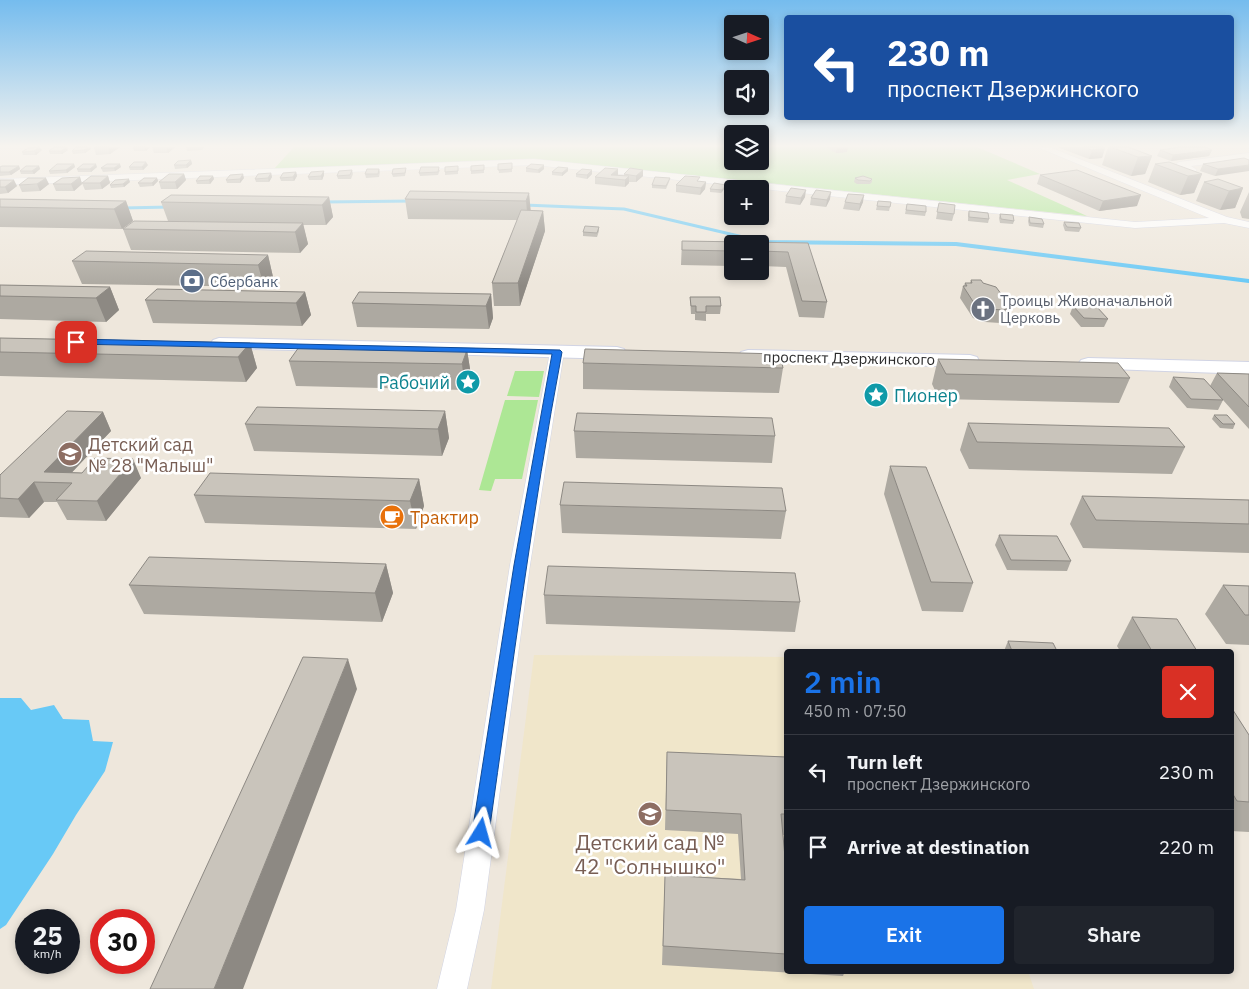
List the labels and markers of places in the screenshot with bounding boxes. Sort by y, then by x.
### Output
bank icon: Сбербанк [179,268,205,294]
place label: Сбербанк [210,272,278,291]
place label: Троицы Живоначальной Церковь [1000,291,1173,327]
church icon: Троицы Живоначальной Церковь [970,296,996,322]
pin [55,321,97,363]
place icon: Рабочий [455,369,481,395]
place label: Рабочий [378,371,450,394]
place icon: Пионер [863,382,889,408]
place label: Пионер [894,384,958,407]
place label: Детский сад № 28 "Малыш" [88,433,214,477]
school or university icon: Детский сад № 28 "Малыш" [57,441,83,467]
cafe icon: Трактир [379,504,405,530]
place label: Трактир [410,506,479,529]
school or university icon: Детский сад № 42 "Солнышко" [637,801,663,827]
place label: Детский сад № 42 "Солнышко" [575,828,726,880]

